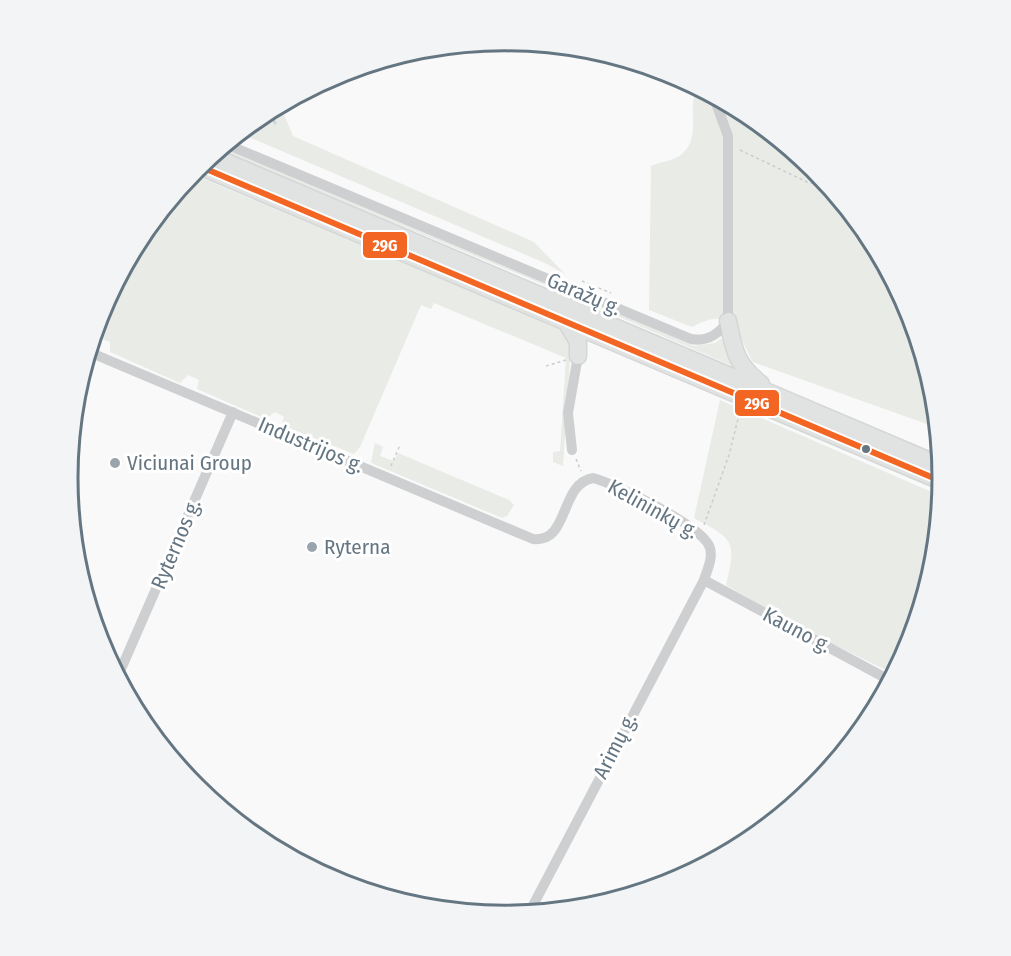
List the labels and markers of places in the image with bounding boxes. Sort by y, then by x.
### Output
unlabelled marker [860,443,872,455]
place label: Viciunai Group [127,450,252,476]
marker: Viciunai Group [108,456,122,470]
place label: Ryterna [324,534,390,560]
marker: Ryterna [305,540,319,554]

